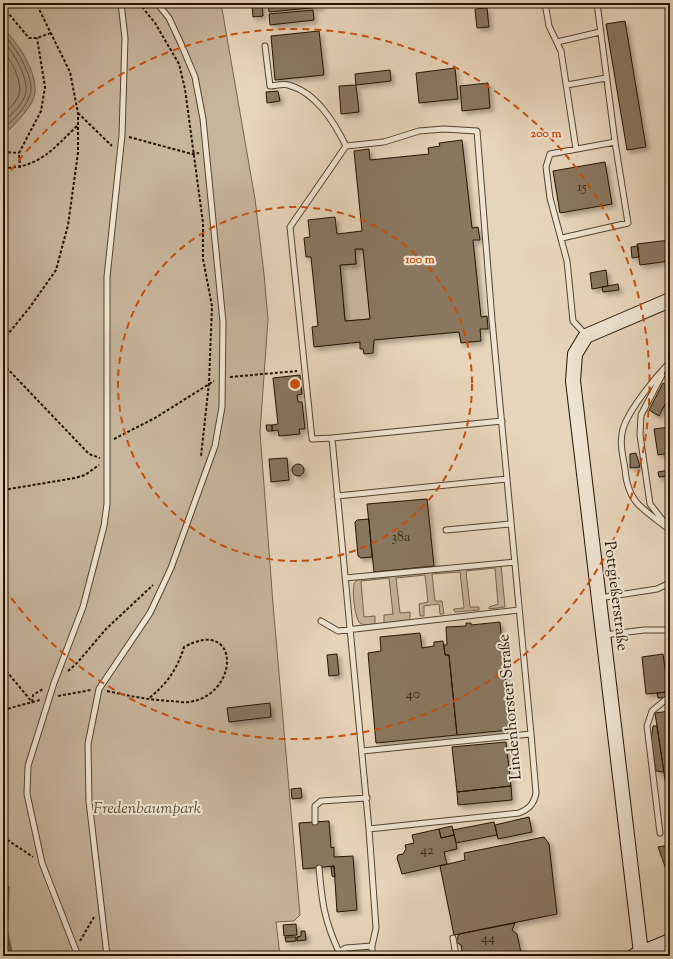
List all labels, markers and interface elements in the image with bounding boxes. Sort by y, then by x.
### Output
text: 200 m [531,125,561,143]
house number: 15 [577,178,587,198]
text: 100 m [404,251,435,269]
centre of rings [288,377,302,391]
house number: 38a [391,528,411,548]
street label: Pottgießerstraße [597,540,633,652]
street label: Lindenhorster Straße [493,633,529,781]
house number: 40 [406,685,420,705]
park label: Fredenbaumpark [93,798,201,821]
house number: 42 [420,841,434,861]
house number: 44 [481,929,495,949]

